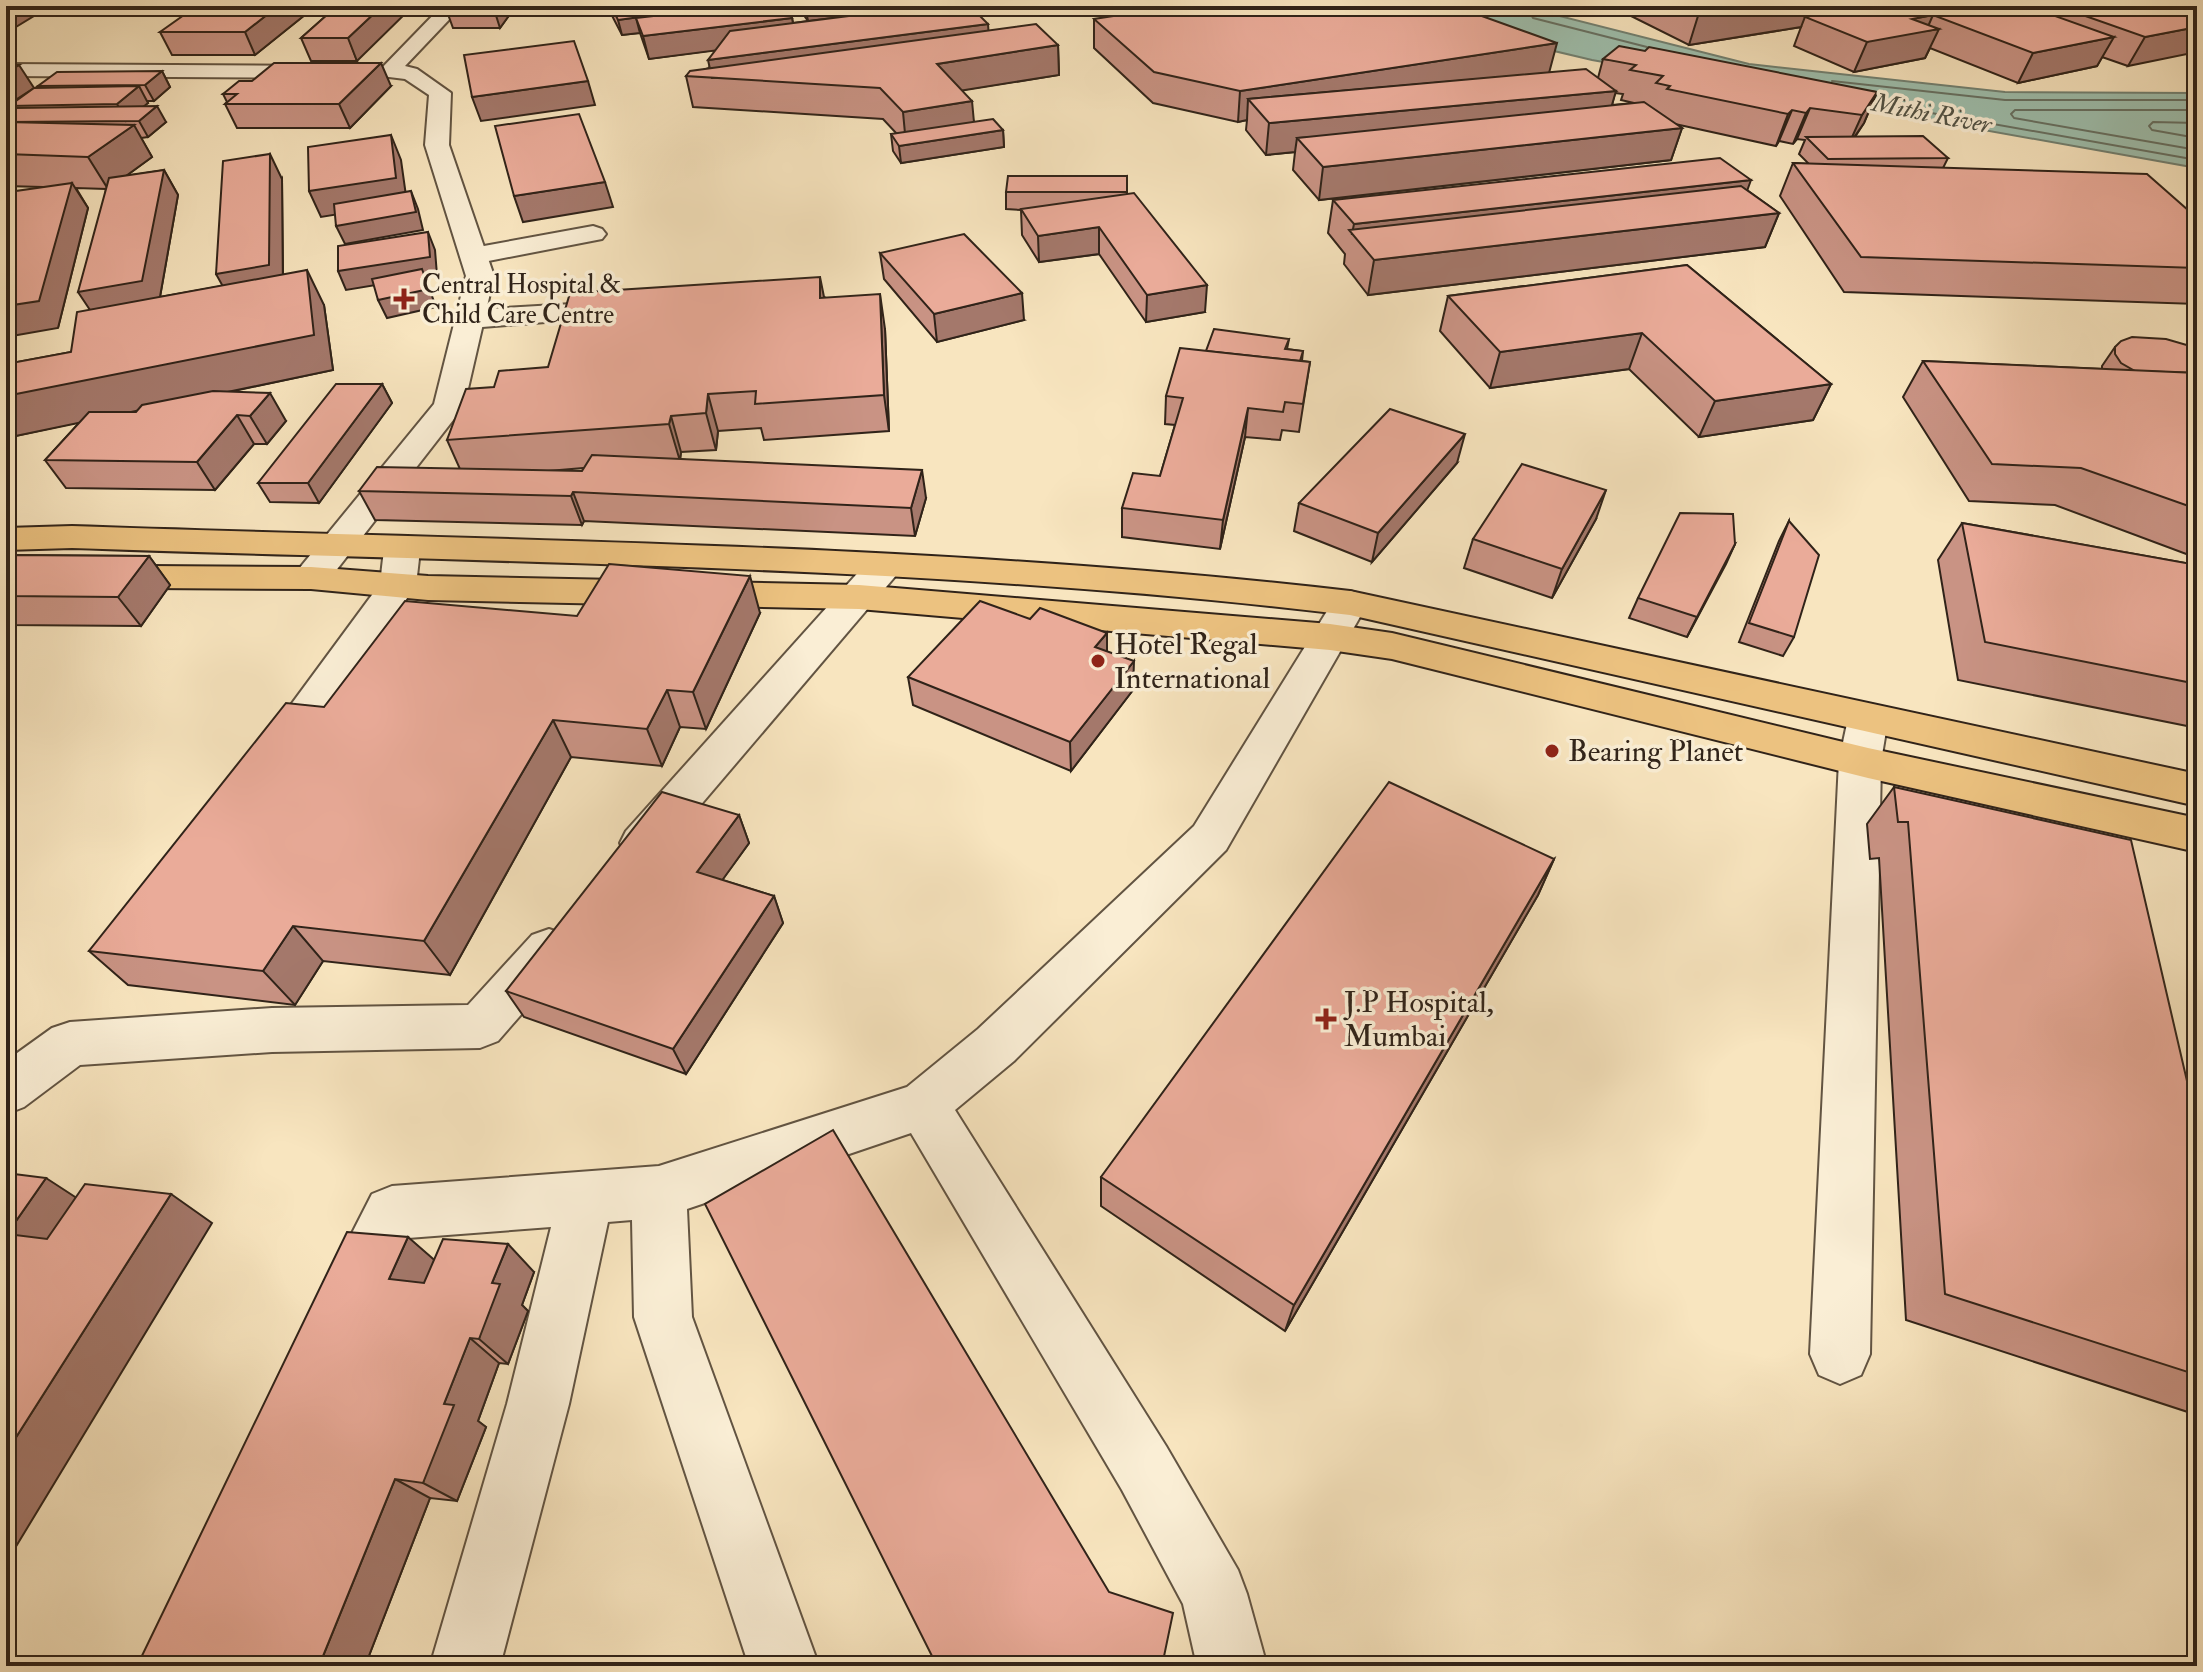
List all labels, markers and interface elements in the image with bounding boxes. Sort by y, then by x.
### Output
water label: Mithi River [1868,86,1995,141]
place label: Central Hospital & Child Care Centre [422,269,621,331]
marker: Central Hospital & Child Care Centre [393,288,415,310]
place label: Hotel Regal International [1114,626,1270,697]
marker: Hotel Regal International [1089,652,1107,670]
place label: Bearing Planet [1568,733,1744,770]
marker: Bearing Planet [1543,742,1561,760]
place label: J.P Hospital, Mumbai [1343,984,1494,1055]
marker: J.P Hospital, Mumbai [1315,1008,1337,1030]

